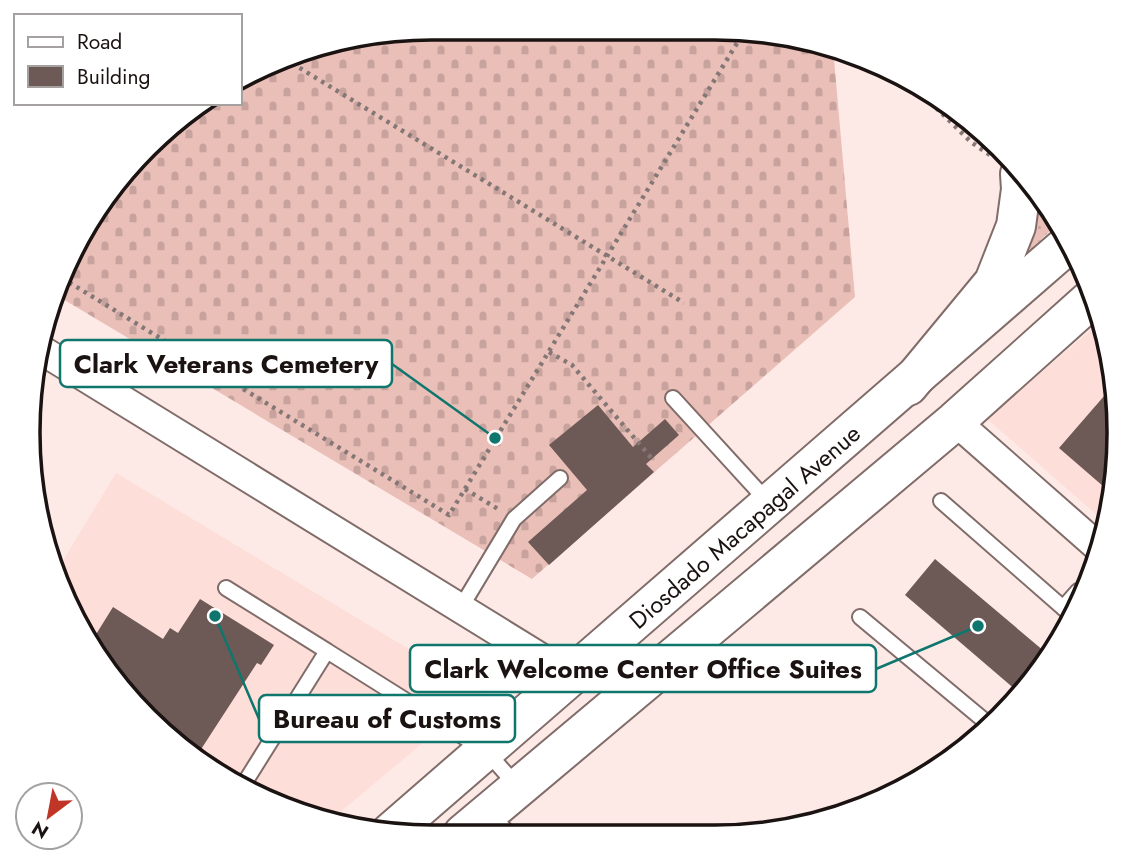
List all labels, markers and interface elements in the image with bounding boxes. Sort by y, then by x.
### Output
legend [14,14,242,105]
text: Road [77,27,122,57]
text: Building [77,62,150,92]
callout: Clark Veterans Cemetery [60,340,392,387]
text: Clark Veterans Cemetery [74,345,379,383]
street label: Diosdado Macapagal Avenue [621,416,868,637]
callout: Clark Welcome Center Office Suites [410,645,876,692]
text: Clark Welcome Center Office Suites [424,650,862,688]
callout: Bureau of Customs [259,695,515,742]
text: Bureau of Customs [273,700,501,738]
north arrow [14,781,84,851]
text: N [27,815,54,845]

